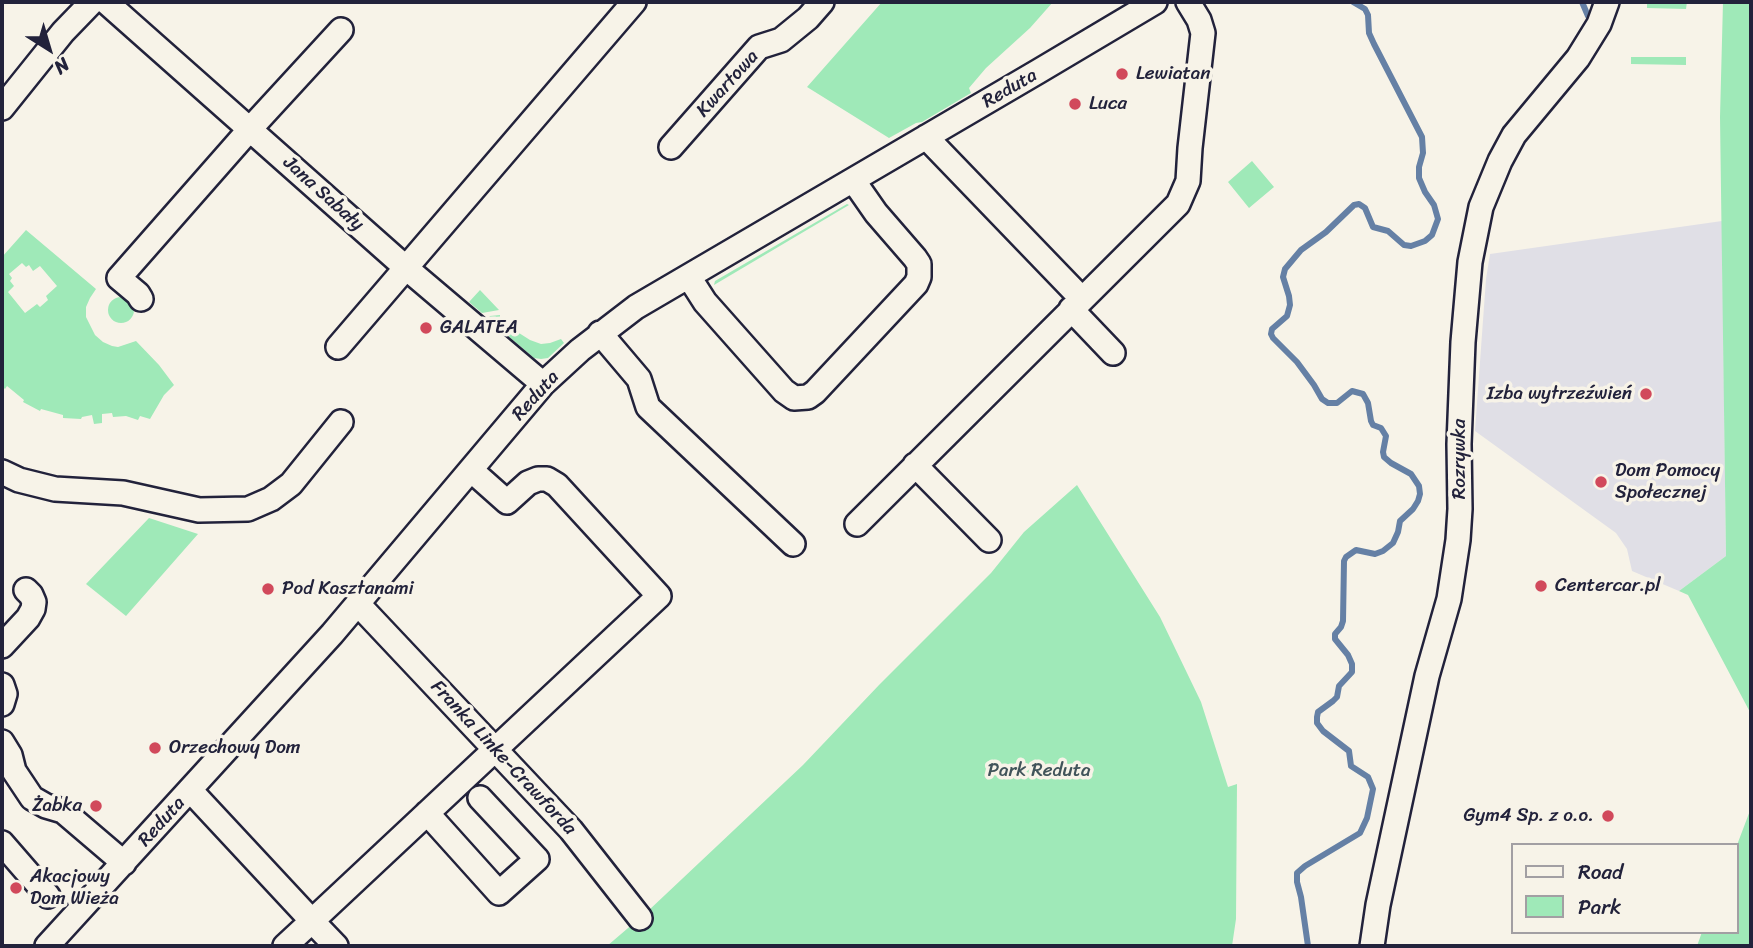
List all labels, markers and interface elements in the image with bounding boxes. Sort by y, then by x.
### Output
north arrow [14,14,84,84]
street label: Kwartowa [692,46,764,122]
text: N [47,49,77,83]
place label: Lewiatan [1136,63,1211,85]
street label: Reduta [979,64,1041,114]
marker: Lewiatan [1114,66,1130,82]
place label: Luca [1089,93,1127,115]
marker: Luca [1067,96,1083,112]
street label: Jana Sabały [278,152,368,236]
place label: GALATEA [440,317,518,339]
marker: GALATEA [418,320,434,336]
street label: Reduta [508,366,564,426]
place label: Izba wytrzeźwień [1487,383,1632,405]
marker: Izba wytrzeźwień [1638,386,1654,402]
street label: Rozrywka [1449,419,1471,499]
place label: Dom Pomocy Społecznej [1615,460,1720,504]
marker: Dom Pomocy Społecznej [1593,474,1609,490]
place label: Centercar.pl [1555,575,1661,597]
place label: Pod Kasztanami [282,578,414,600]
marker: Centercar.pl [1533,578,1549,594]
marker: Pod Kasztanami [260,581,276,597]
street label: Franka Linke-Crawforda [425,676,581,840]
place label: Orzechowy Dom [169,737,300,759]
marker: Orzechowy Dom [147,740,163,756]
park label: Park Reduta [987,760,1091,782]
street label: Reduta [134,792,190,852]
place label: Żabka [32,795,82,817]
marker: Żabka [88,798,104,814]
place label: Gym4 Sp. z o.o. [1464,805,1594,827]
marker: Gym4 Sp. z o.o. [1600,808,1616,824]
legend [1512,843,1739,934]
text: Road [1578,853,1623,891]
place label: Akacjowy Dom Wieża [30,866,119,910]
marker: Akacjowy Dom Wieża [8,880,24,896]
text: Park [1578,888,1621,926]

